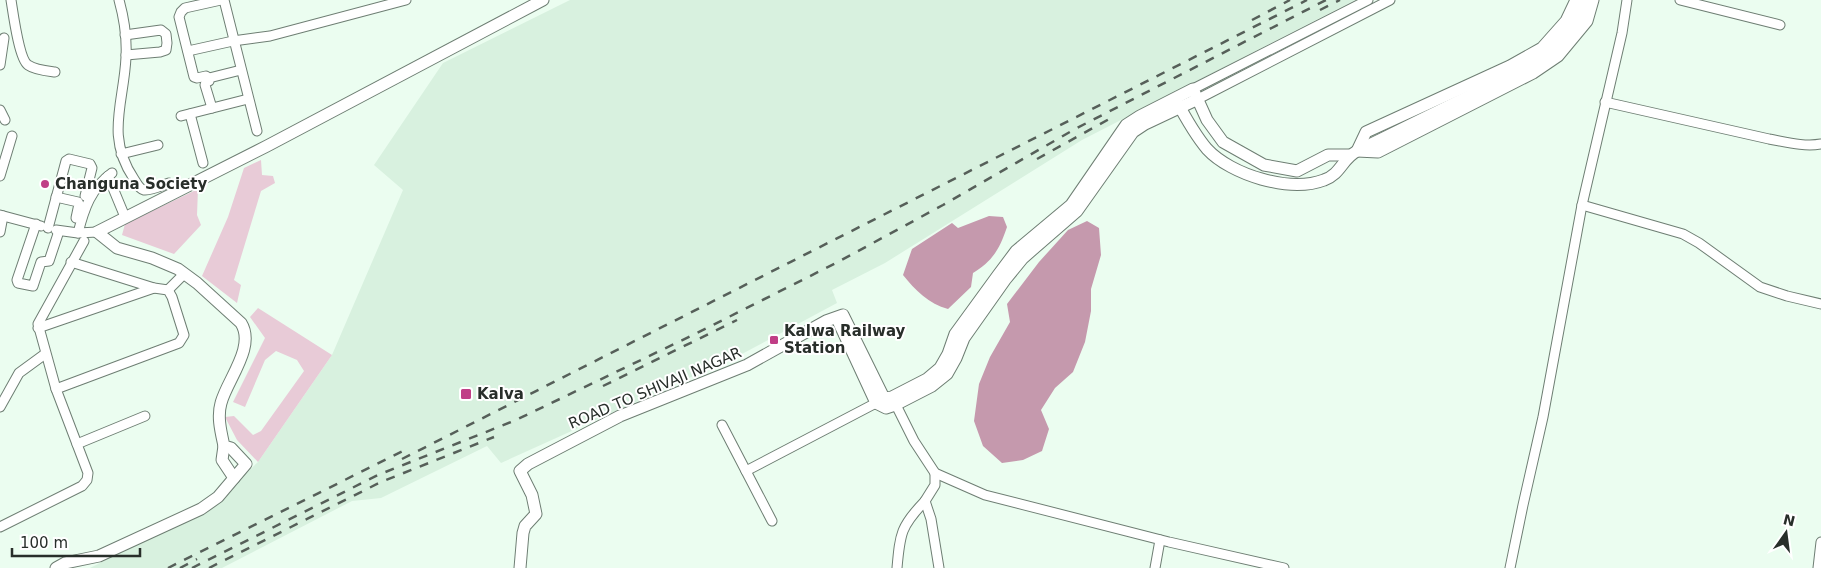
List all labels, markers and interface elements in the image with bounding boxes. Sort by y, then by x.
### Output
place label: Changuna Society [55,175,207,193]
marker: Changuna Society [39,178,51,190]
place label: Kalwa Railway Station [784,322,906,357]
marker: Kalwa Railway Station [768,334,780,346]
street label: ROAD TO SHIVAJI NAGAR [566,343,744,433]
place label: Kalva [477,385,524,403]
marker: Kalva [459,387,473,401]
north arrow [1761,508,1811,558]
text: N [1782,511,1797,530]
scale bar [12,526,140,558]
text: 100 m [20,534,68,552]

